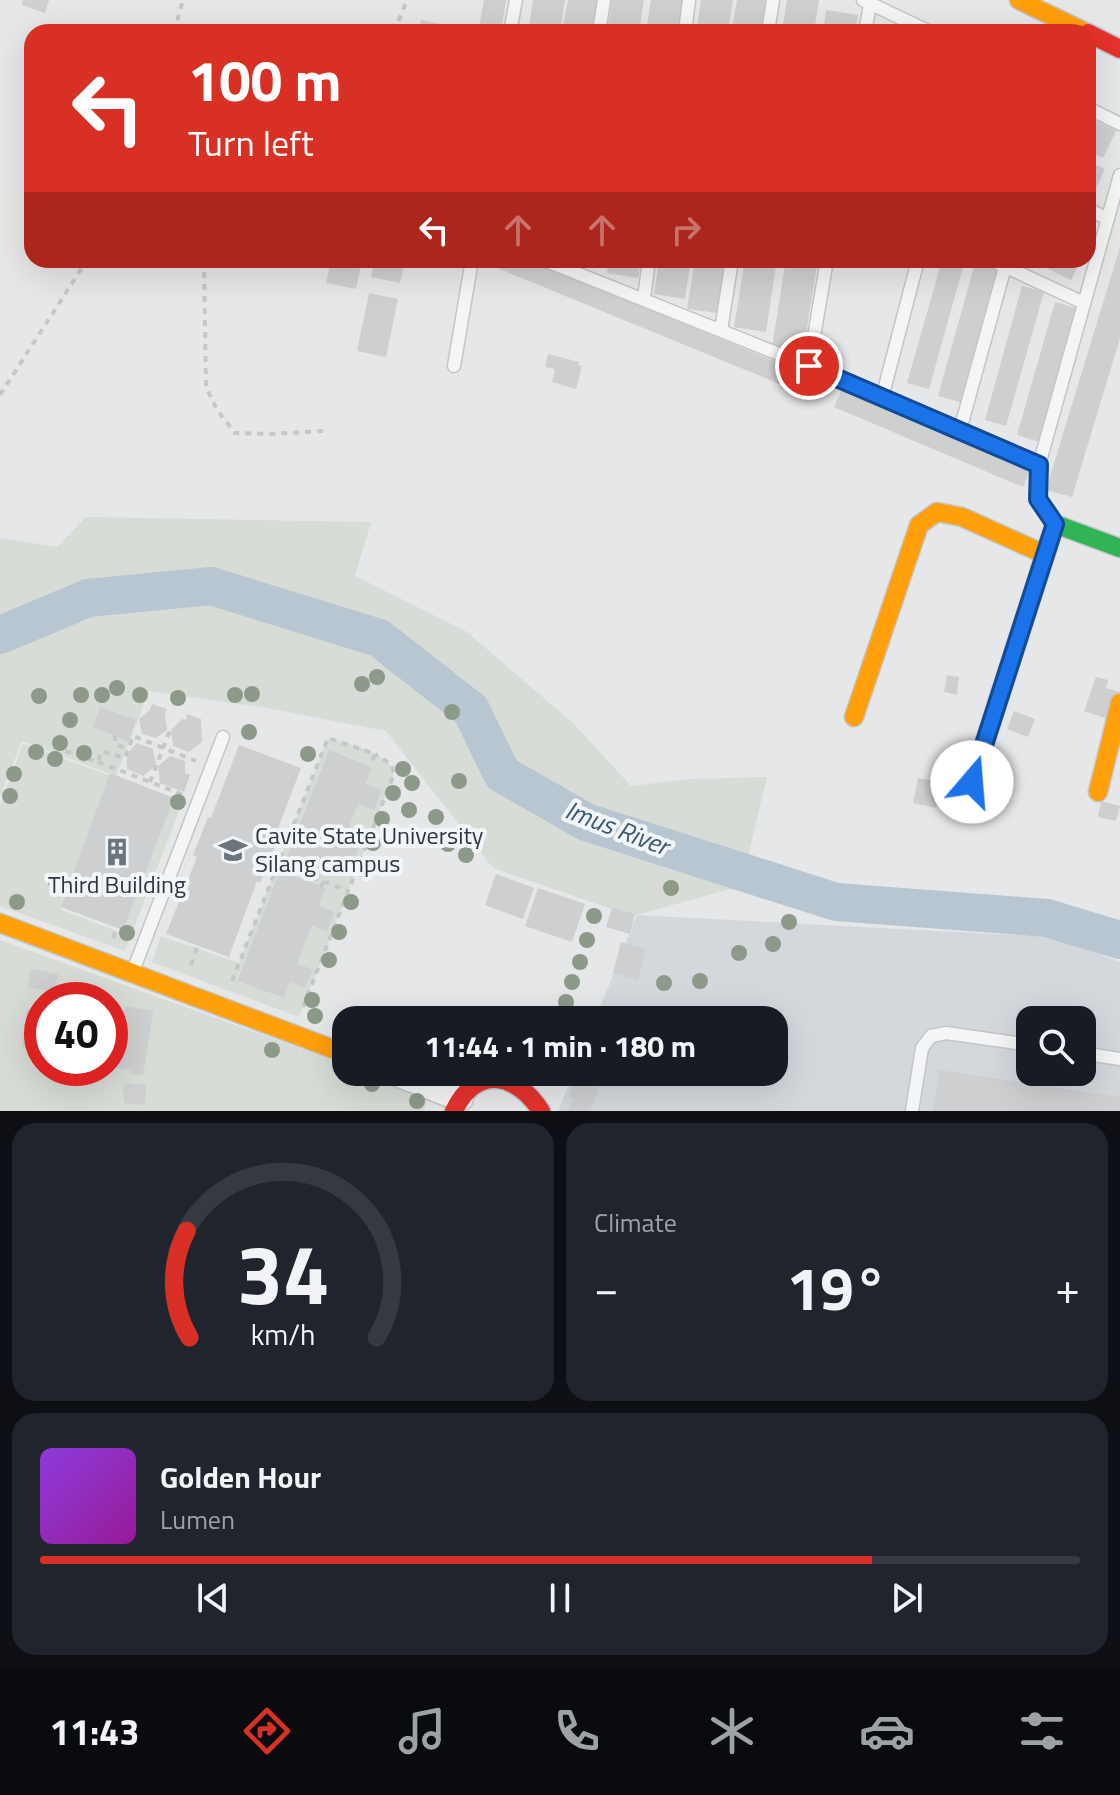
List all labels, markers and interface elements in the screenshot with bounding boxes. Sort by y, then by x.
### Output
text: 100 m [188,38,341,123]
icon: left [56,56,160,160]
text: Turn left [188,115,314,170]
icon: left [412,208,456,252]
icon: ahead [496,208,540,252]
icon: ahead [580,208,624,252]
icon: right [664,208,708,252]
pin [775,332,843,400]
icon: arrive [787,344,831,388]
position arrow [930,740,1014,824]
water label: Imus River [560,790,677,866]
place label: Cavite State University Silang campus [255,817,484,881]
school or university icon: Cavite State University Silang campus [218,835,248,865]
building icon: Third Building [102,837,132,867]
place label: Third Building [48,866,186,902]
speed limit sign: 40 [24,982,128,1086]
map controls [1016,1006,1096,1086]
button: search [1016,1006,1096,1086]
text: 11:44 · 1 min · 180 m [424,1023,696,1069]
text: Climate [594,1203,677,1242]
text: 34 [236,1210,330,1336]
text: 19° [787,1242,887,1333]
text: − [594,1254,619,1321]
text: + [1055,1254,1080,1321]
text: km/h [251,1313,315,1356]
text: Golden Hour [160,1454,321,1500]
text: Lumen [160,1500,235,1539]
icon: previous [191,1576,235,1620]
icon: pause [538,1576,582,1620]
icon: next [885,1576,929,1620]
icon: directions [239,1703,295,1759]
icon: music [394,1703,450,1759]
icon: phone [549,1703,605,1759]
icon: climate [704,1703,760,1759]
icon: car [859,1703,915,1759]
icon: filters [1014,1703,1070,1759]
text: 11:43 [50,1704,139,1759]

